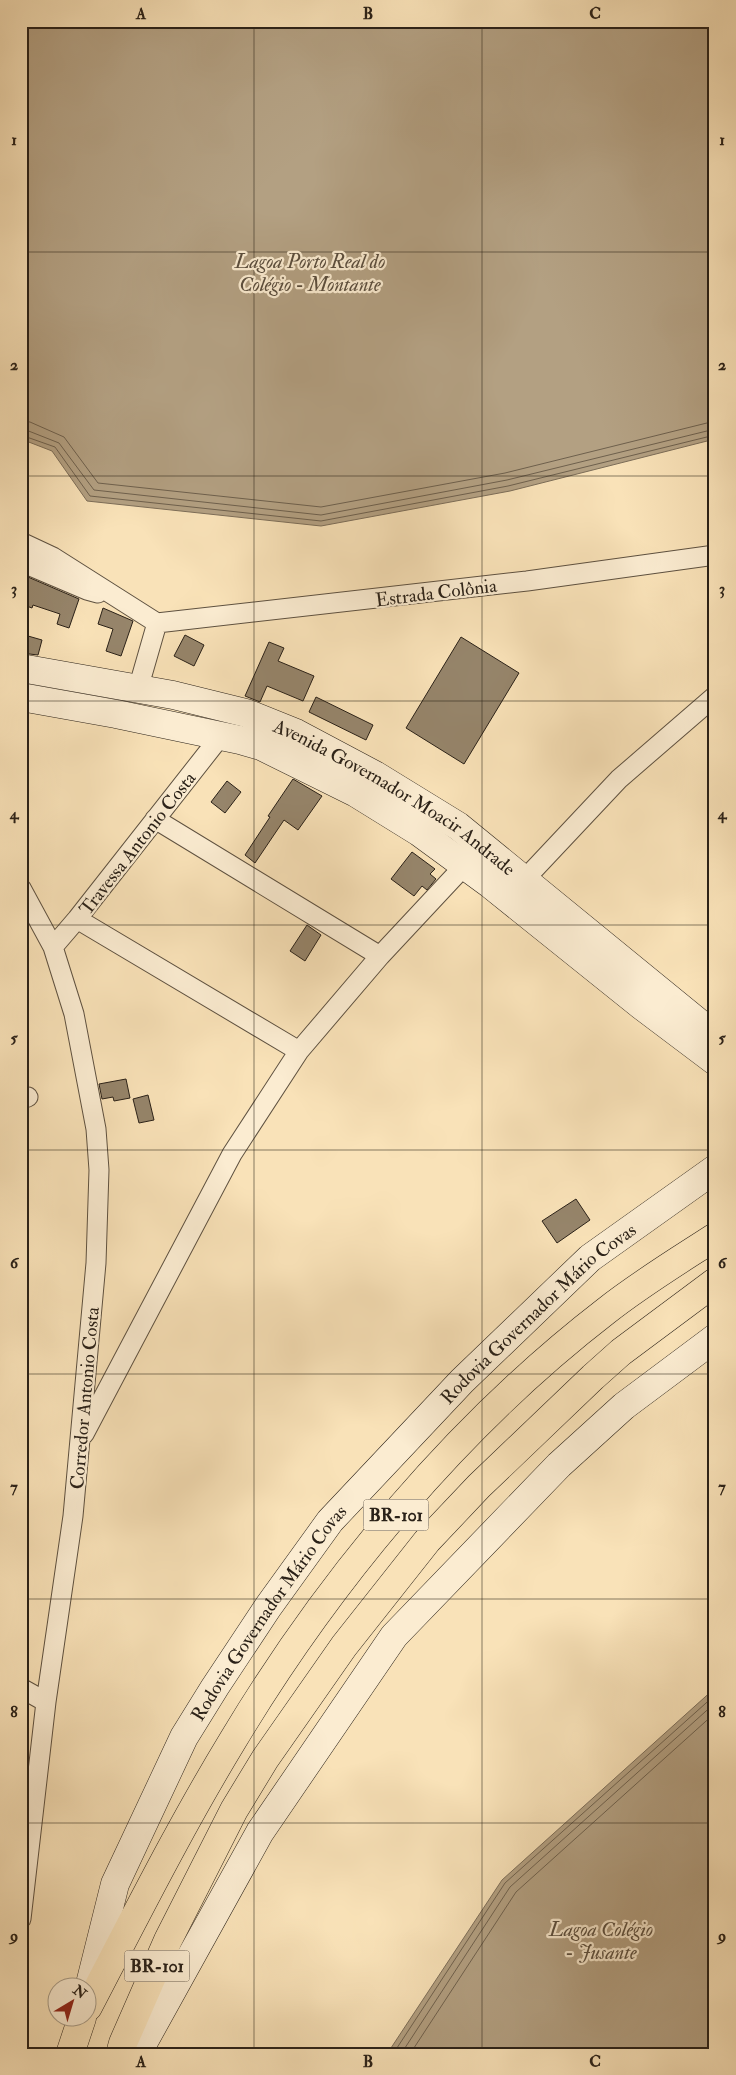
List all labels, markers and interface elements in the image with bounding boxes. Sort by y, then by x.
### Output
text: A [135,4,147,24]
text: B [363,4,373,24]
text: C [589,4,601,24]
text: 1 [11,130,17,150]
text: 1 [719,130,725,150]
water label: Lagoa Porto Real do Colégio - Montante [234,249,385,297]
text: 2 [10,355,18,375]
text: 2 [718,355,726,375]
street label: Estrada Colônia [374,574,498,612]
text: 3 [11,579,17,599]
text: 3 [719,579,725,599]
street label: Avenida Governador Moacir Andrade [269,714,520,881]
street label: Travessa Antonio Costa [74,767,202,920]
text: 4 [9,804,20,824]
text: 4 [717,804,728,824]
text: 5 [10,1028,18,1048]
text: 5 [718,1028,726,1048]
street label: Rodovia Governador Mário Covas [436,1218,641,1409]
text: 6 [10,1253,20,1273]
text: 6 [718,1253,728,1273]
street label: Corredor Antonio Costa [65,1306,105,1490]
text: 7 [10,1477,18,1497]
text: 7 [718,1477,726,1497]
street label: Rodovia Governador Mário Covas [186,1500,352,1726]
road number: BR-101 [364,1500,428,1530]
text: 8 [10,1702,18,1722]
text: 8 [718,1702,726,1722]
water label: Lagoa Colégio - Jusante [548,1917,653,1965]
text: 9 [8,1926,18,1946]
text: 9 [716,1926,726,1946]
road number: BR-101 [124,1950,190,1982]
north arrow [48,1978,98,2028]
text: N [69,1981,90,2003]
text: A [135,2052,147,2072]
text: B [363,2052,373,2072]
text: C [589,2052,601,2072]

